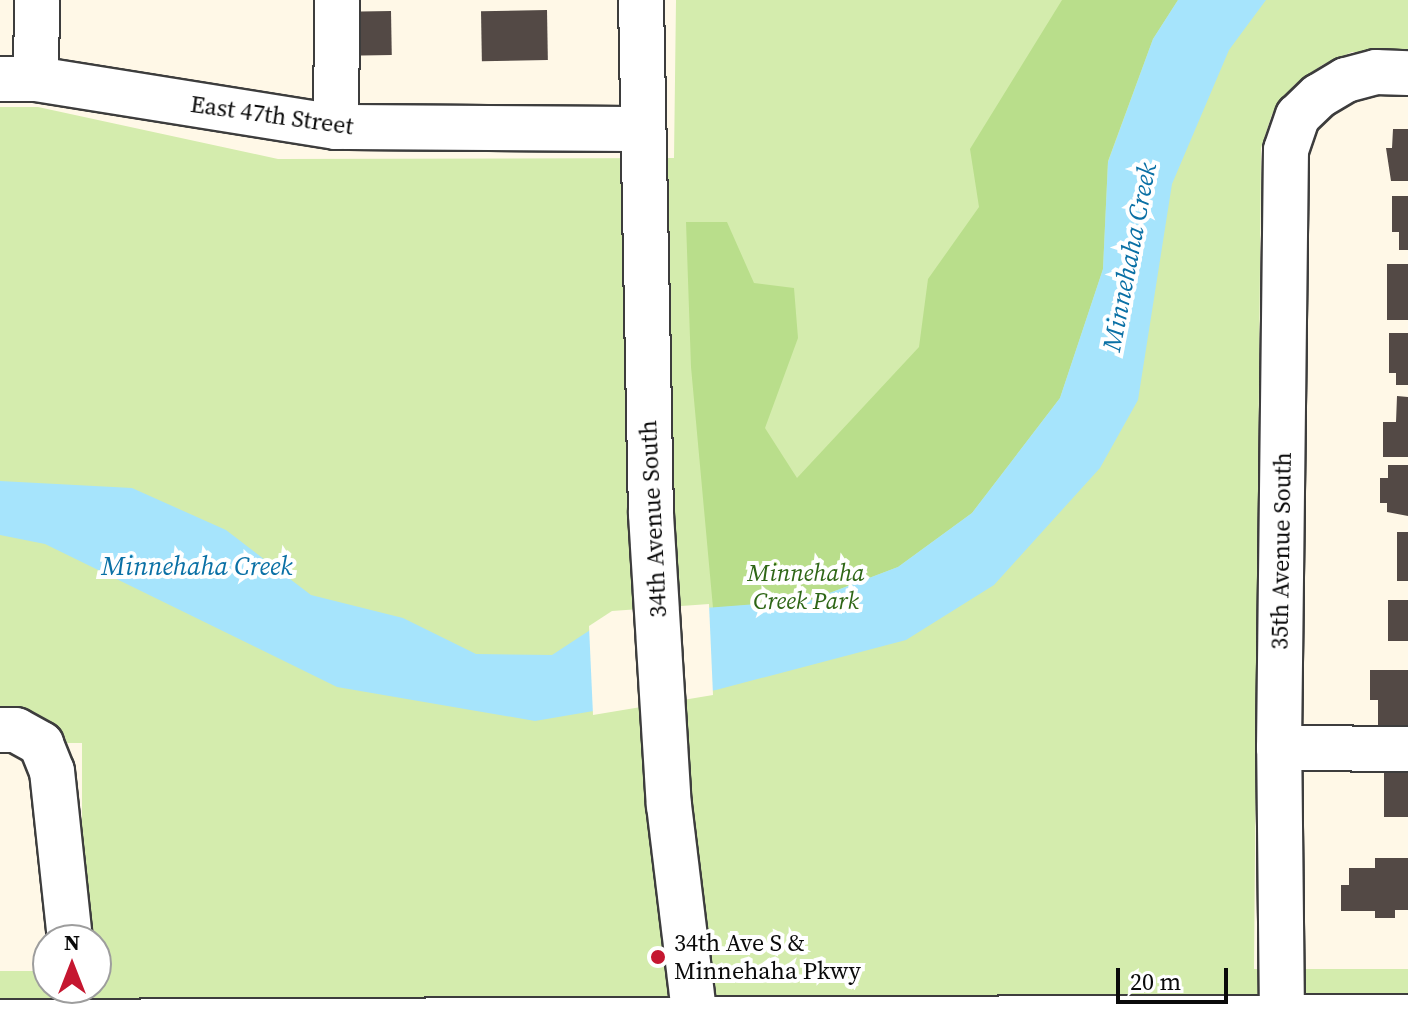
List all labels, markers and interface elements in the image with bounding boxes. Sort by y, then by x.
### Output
street label: East 47th Street [189,89,355,141]
water label: Minnehaha Creek [1096,160,1164,354]
street label: 34th Avenue South [633,420,673,618]
street label: 35th Avenue South [1265,452,1297,650]
water label: Minnehaha Creek [101,551,293,583]
park label: Minnehaha Creek Park [747,559,865,615]
north arrow [32,924,112,1004]
text: N [64,927,80,957]
place label: 34th Ave S & Minnehaha Pkwy [674,929,861,985]
marker: 34th Ave S & Minnehaha Pkwy [649,948,667,966]
scale bar [1120,952,1232,1002]
text: 20 m [1130,965,1181,998]

